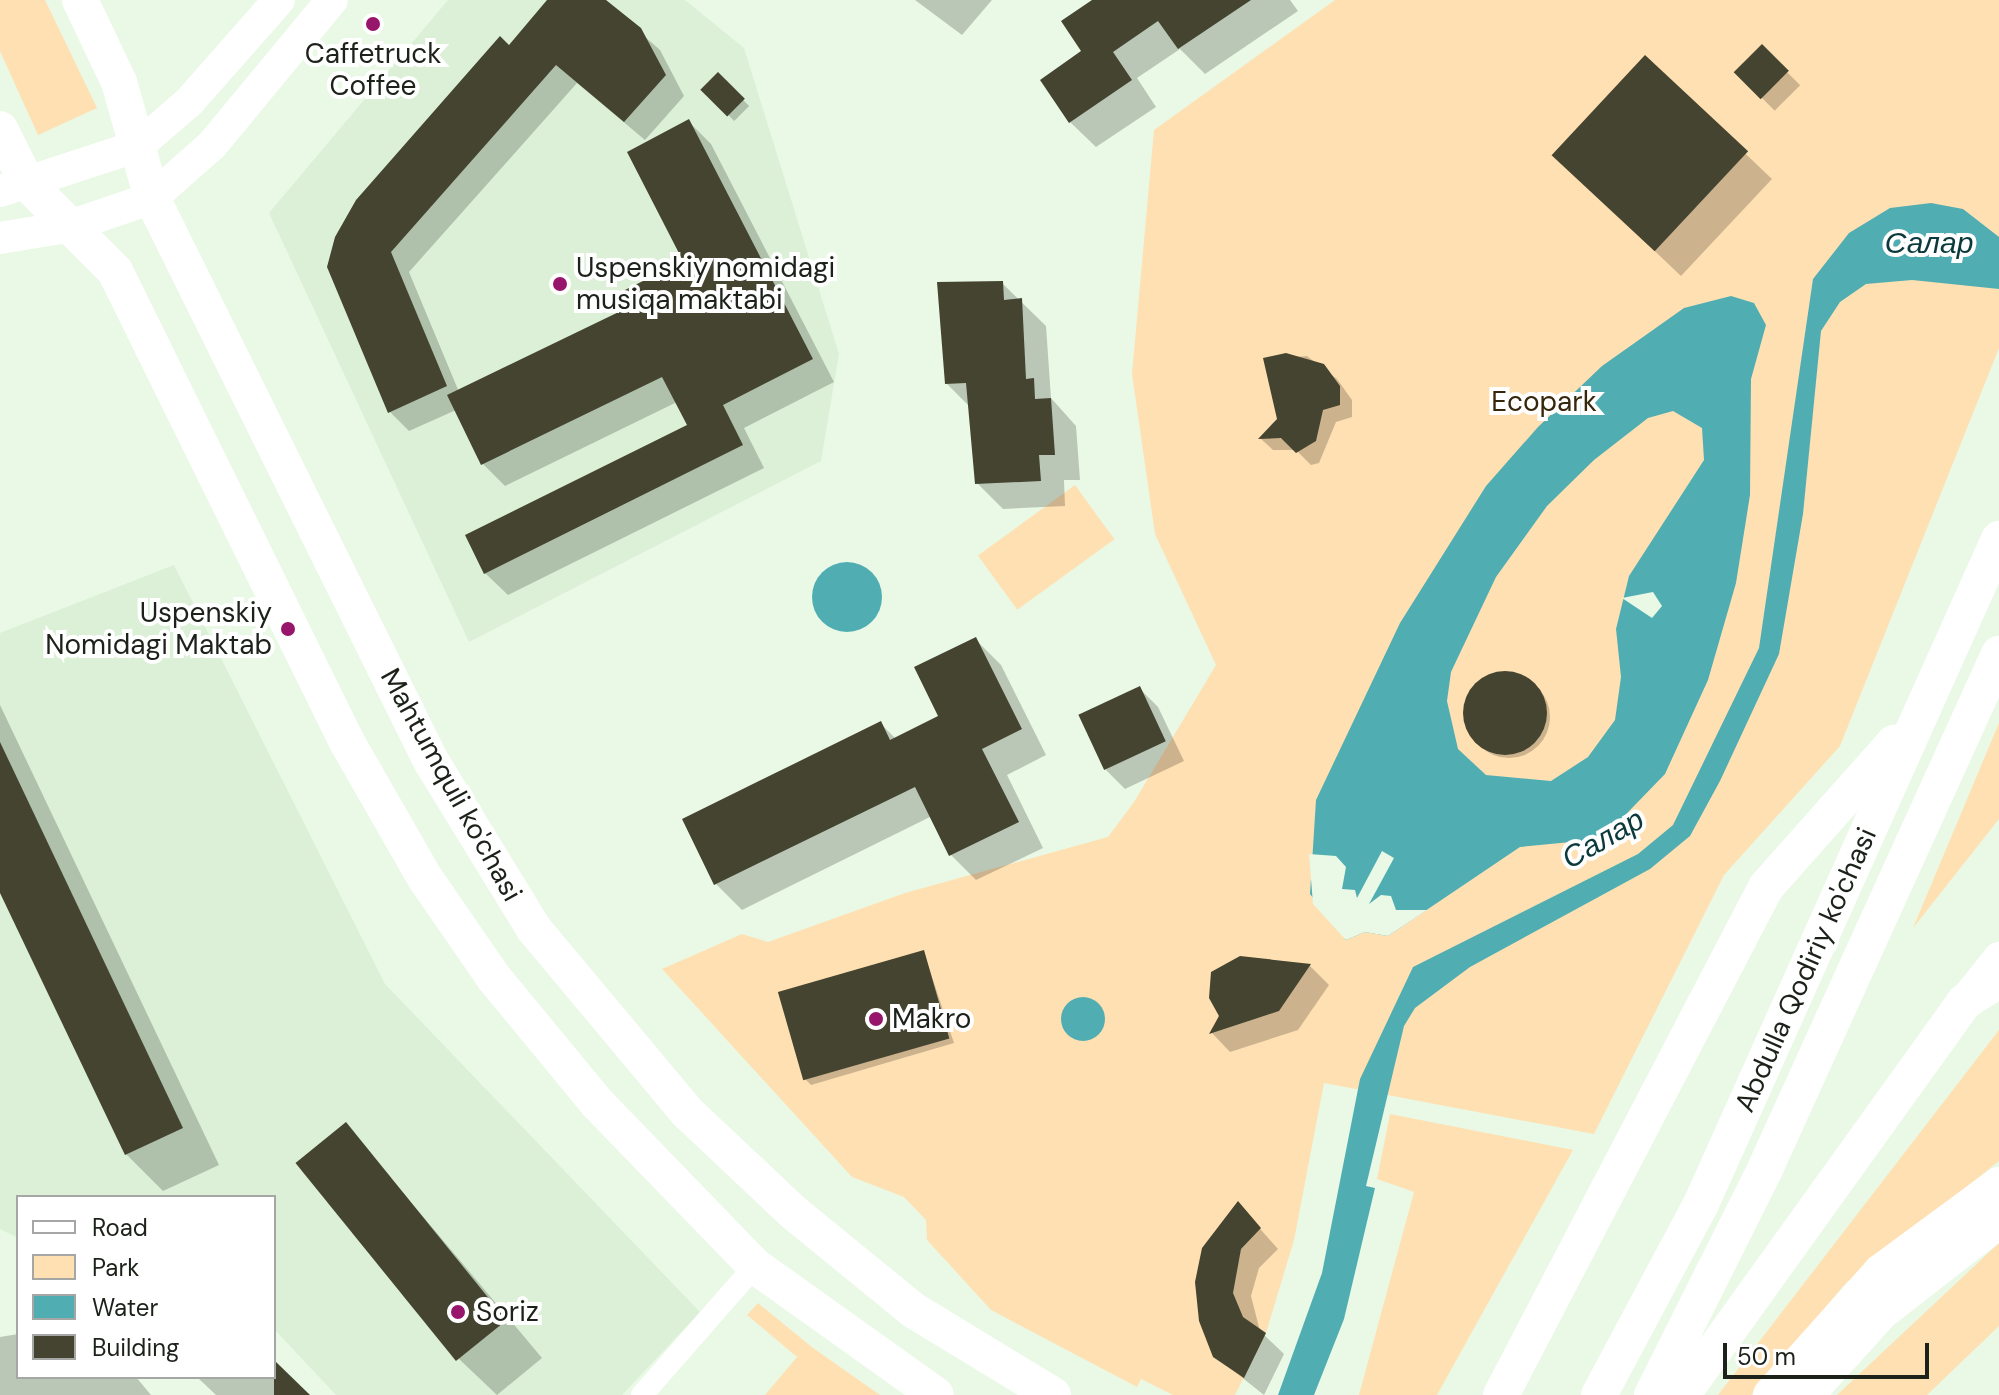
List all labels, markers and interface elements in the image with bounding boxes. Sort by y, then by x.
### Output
marker: Caffetruck Coffee [364,15,382,33]
place label: Caffetruck Coffee [305,37,441,103]
water label: Салар [1885,225,1973,261]
place label: Uspenskiy nomidagi musiqa maktabi [576,251,835,317]
marker: Uspenskiy nomidagi musiqa maktabi [551,275,569,293]
park label: Ecopark [1491,385,1597,419]
place label: Uspenskiy Nomidagi Maktab [45,596,272,662]
marker: Uspenskiy Nomidagi Maktab [279,620,297,638]
street label: Mahtumquli ko'chasi [373,663,529,907]
water label: Салар [1556,801,1650,877]
street label: Abdulla Qodiriy ko'chasi [1728,823,1884,1117]
place label: Makro [892,1002,971,1036]
marker: Makro [867,1010,885,1028]
legend [16,1195,276,1379]
text: Road [92,1212,148,1243]
text: Park [92,1252,139,1283]
text: Water [92,1292,158,1323]
place label: Soriz [476,1295,539,1329]
marker: Soriz [447,1301,469,1323]
scale bar [1727,1327,1933,1377]
text: Building [92,1332,179,1363]
text: 50 m [1737,1341,1796,1372]

